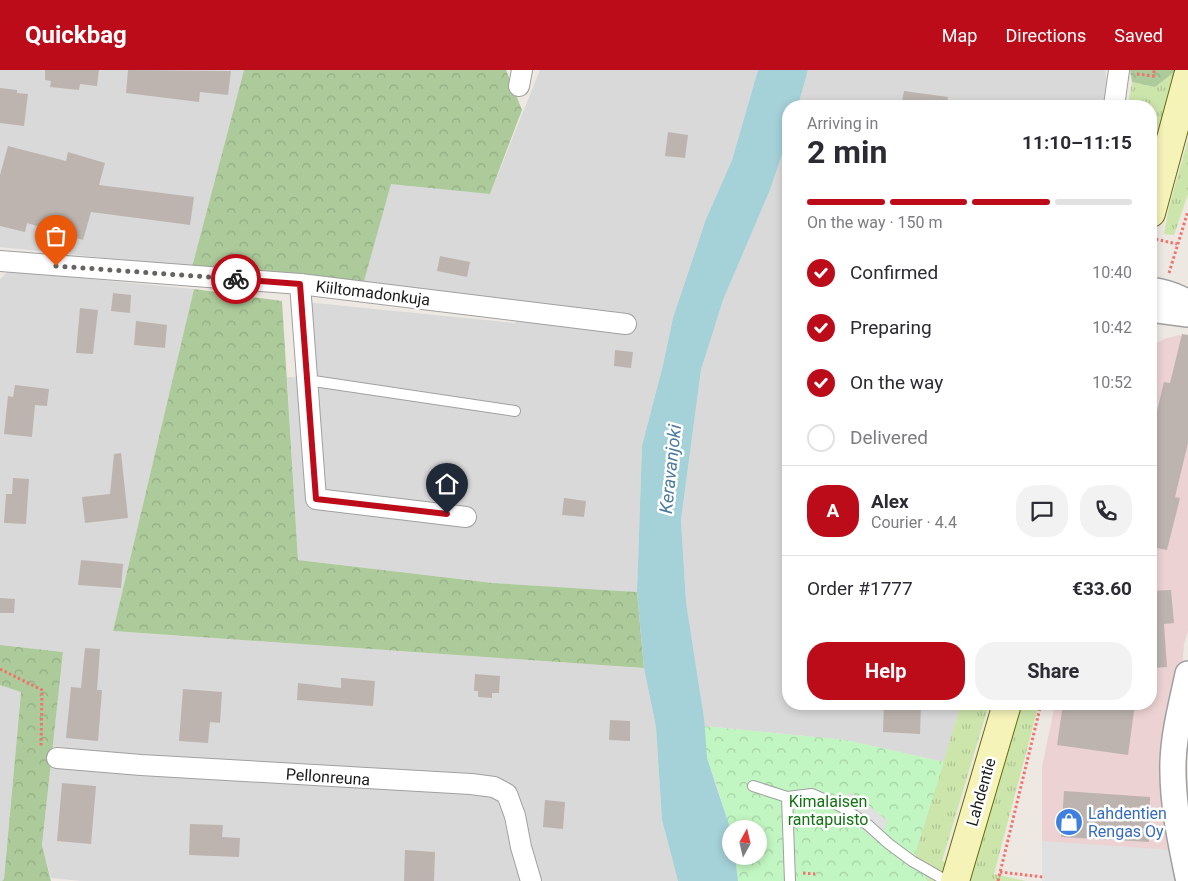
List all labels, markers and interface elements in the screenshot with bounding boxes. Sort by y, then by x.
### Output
text: Quickbag [25,21,127,49]
text: Map [942,25,977,46]
text: Directions [1005,25,1086,46]
text: Saved [1114,25,1163,46]
text: Arriving in [807,114,878,133]
text: 11:10–11:15 [1022,131,1132,154]
text: 2 min [807,133,887,171]
text: On the way · 150 m [807,213,943,232]
pin [35,215,77,266]
icon: bag [42,222,70,250]
courier [211,254,261,304]
icon: check [807,259,835,287]
text: Confirmed [850,261,938,284]
text: 10:40 [1092,263,1132,282]
icon: bike [222,265,250,293]
street label: Kiiltomadonkuja [315,277,431,309]
icon: check [807,314,835,342]
text: Preparing [850,316,932,339]
text: 10:42 [1092,318,1132,337]
icon: check [807,369,835,397]
text: On the way [850,371,943,394]
text: 10:52 [1092,373,1132,392]
water label: Keravanjoki [655,423,685,515]
text: Delivered [850,426,928,449]
pin [426,463,468,514]
icon: home [433,470,461,498]
button: chat [1016,485,1068,537]
button: phone [1080,485,1132,537]
text: Alex [871,490,909,513]
text: A [827,499,839,522]
text: Courier · 4.4 [871,513,957,532]
text: Order #1777 [807,577,913,600]
text: €33.60 [1072,577,1132,600]
button: Help [807,642,965,700]
button: Share [975,642,1132,700]
street label: Lahdentie [962,756,1000,828]
street label: Pellonreuna [285,765,371,789]
park label: Kimalaisen rantapuisto [788,792,868,829]
place label: Lahdentien Rengas Oy [1088,804,1167,841]
shop icon: Lahdentien Rengas Oy [1054,807,1084,837]
north arrow [722,820,768,865]
map controls [722,820,767,865]

